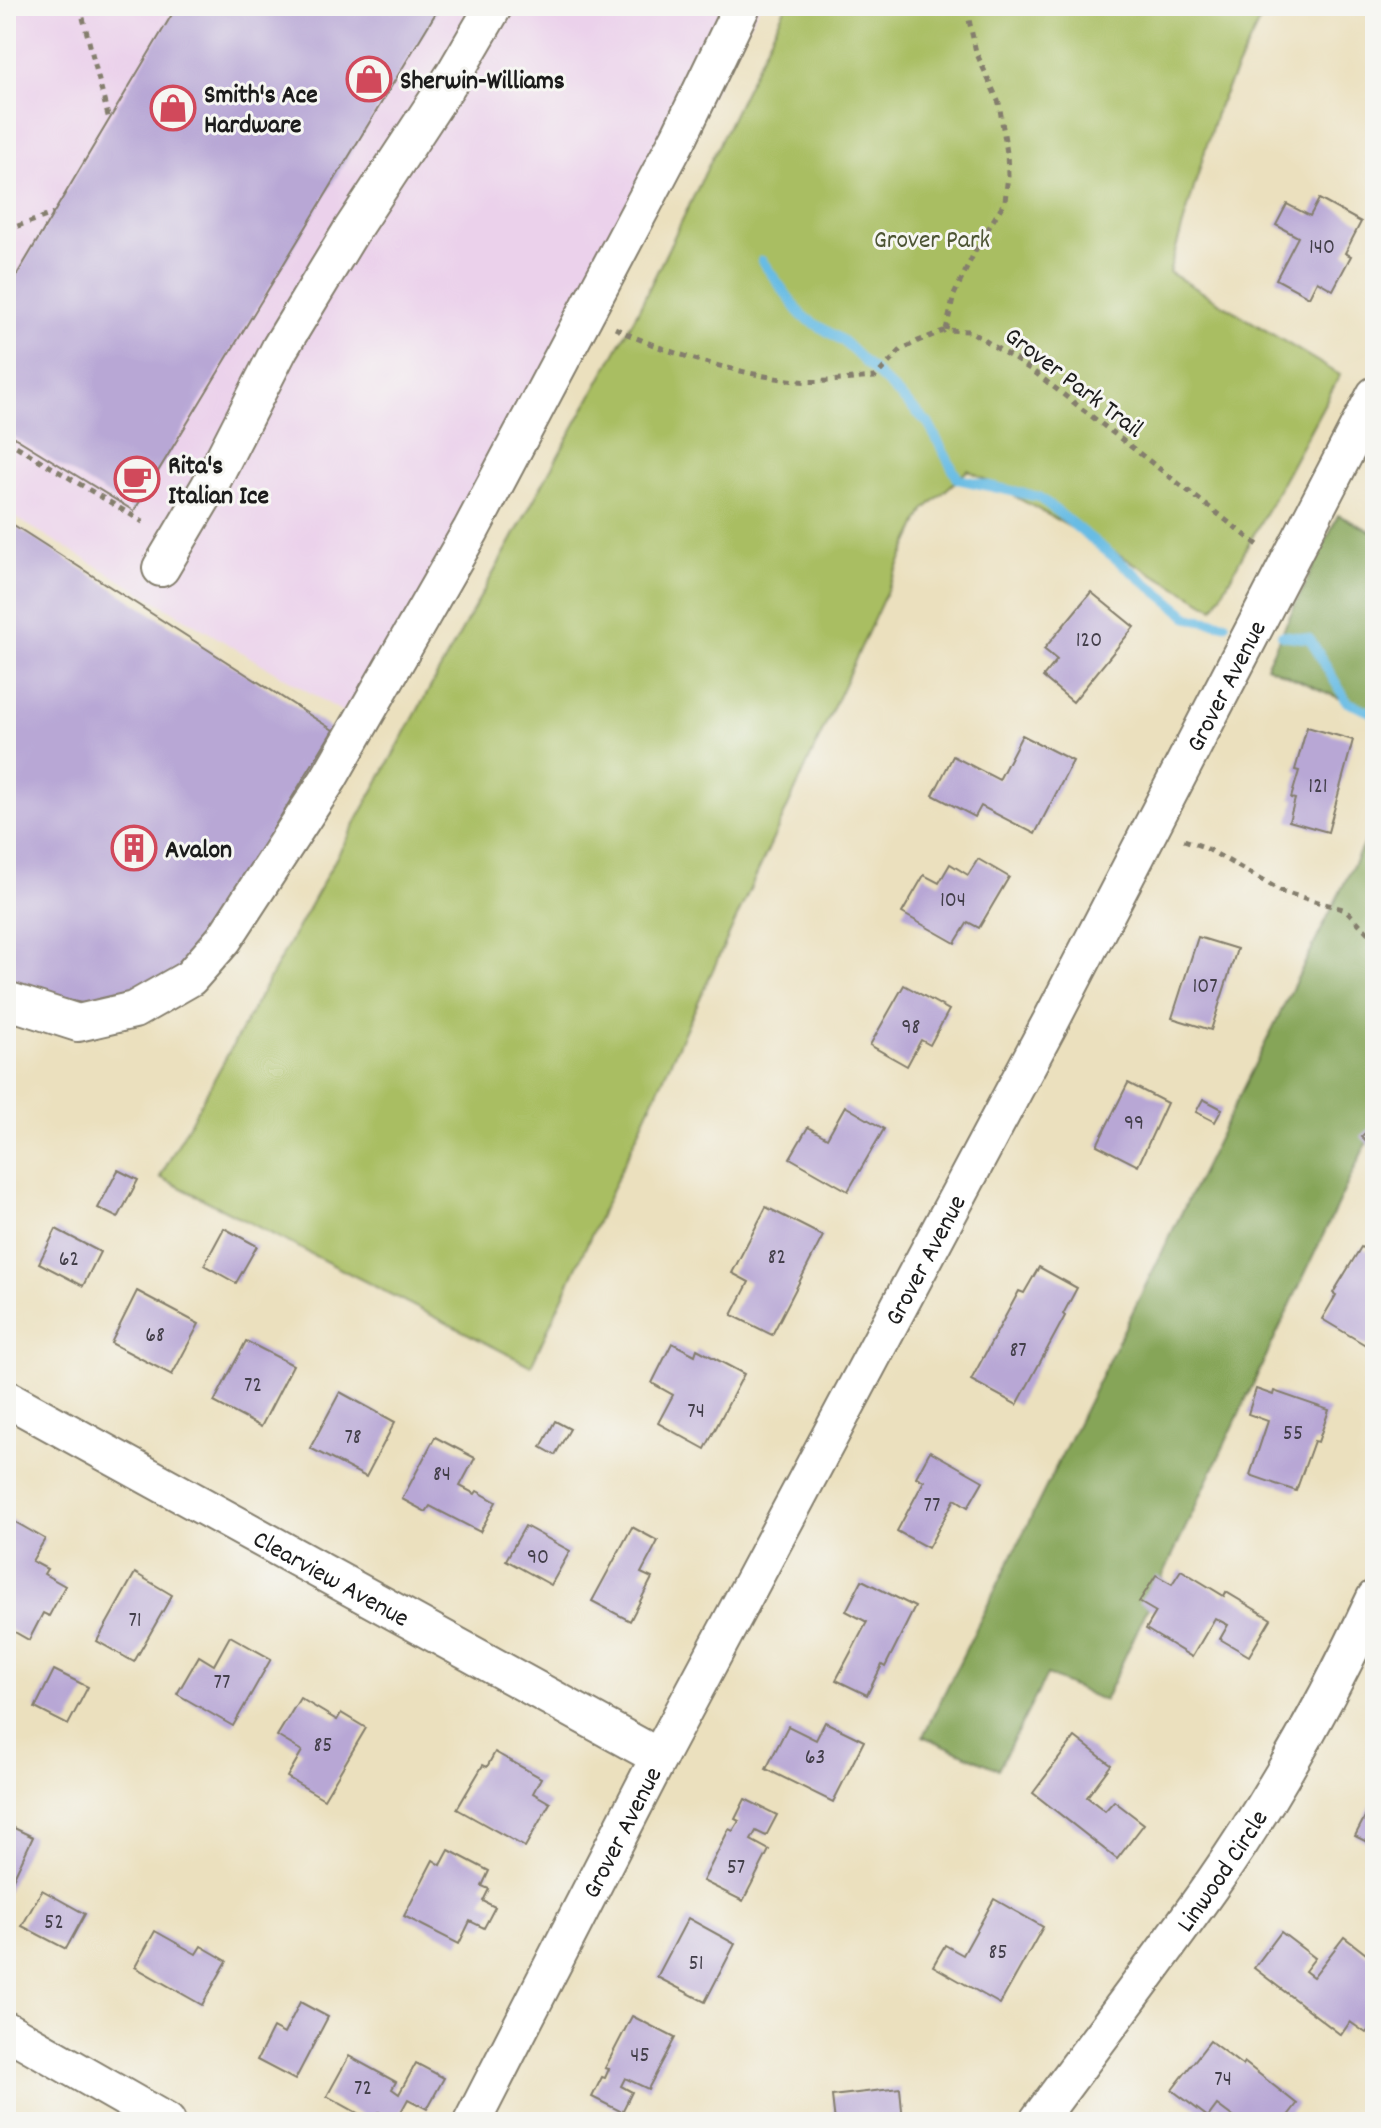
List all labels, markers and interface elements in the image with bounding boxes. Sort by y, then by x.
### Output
shop icon: Sherwin-Williams [345,55,393,103]
place label: Sherwin-Williams [400,64,565,101]
place label: Smith's Ace Hardware [204,78,318,145]
shop icon: Smith's Ace Hardware [149,84,197,132]
park label: Grover Park [874,223,990,260]
house number: 140 [1309,233,1335,264]
street label: Grover Park Trail [996,319,1150,448]
place label: Rita's Italian Ice [168,449,269,516]
cafe icon: Rita's Italian Ice [113,455,161,503]
street label: Grover Avenue [1178,615,1277,759]
house number: 120 [1076,626,1102,657]
house number: 121 [1308,772,1328,803]
building icon: Avalon [110,824,158,872]
place label: Avalon [165,833,232,870]
house number: 104 [940,886,966,917]
house number: 107 [1192,972,1218,1003]
house number: 98 [902,1013,920,1044]
house number: 99 [1124,1109,1144,1140]
street label: Grover Avenue [877,1189,977,1333]
house number: 82 [768,1243,786,1274]
house number: 62 [59,1245,79,1276]
house number: 68 [145,1321,165,1352]
house number: 87 [1009,1336,1027,1367]
house number: 72 [244,1371,262,1402]
house number: 74 [687,1397,705,1428]
house number: 55 [1283,1419,1303,1450]
house number: 78 [344,1423,362,1454]
house number: 84 [433,1460,451,1491]
house number: 77 [924,1491,940,1522]
street label: Clearview Avenue [245,1522,415,1638]
house number: 90 [527,1543,549,1574]
house number: 71 [128,1606,142,1637]
house number: 77 [214,1668,230,1699]
house number: 85 [313,1731,333,1762]
house number: 63 [805,1743,825,1774]
street label: Grover Avenue [575,1761,673,1906]
street label: Linwood Circle [1169,1804,1279,1941]
house number: 57 [727,1853,745,1884]
house number: 52 [44,1908,64,1939]
house number: 85 [988,1938,1008,1969]
house number: 51 [688,1949,704,1980]
house number: 45 [630,2041,650,2072]
house number: 74 [1214,2065,1232,2096]
house number: 72 [354,2074,372,2105]

